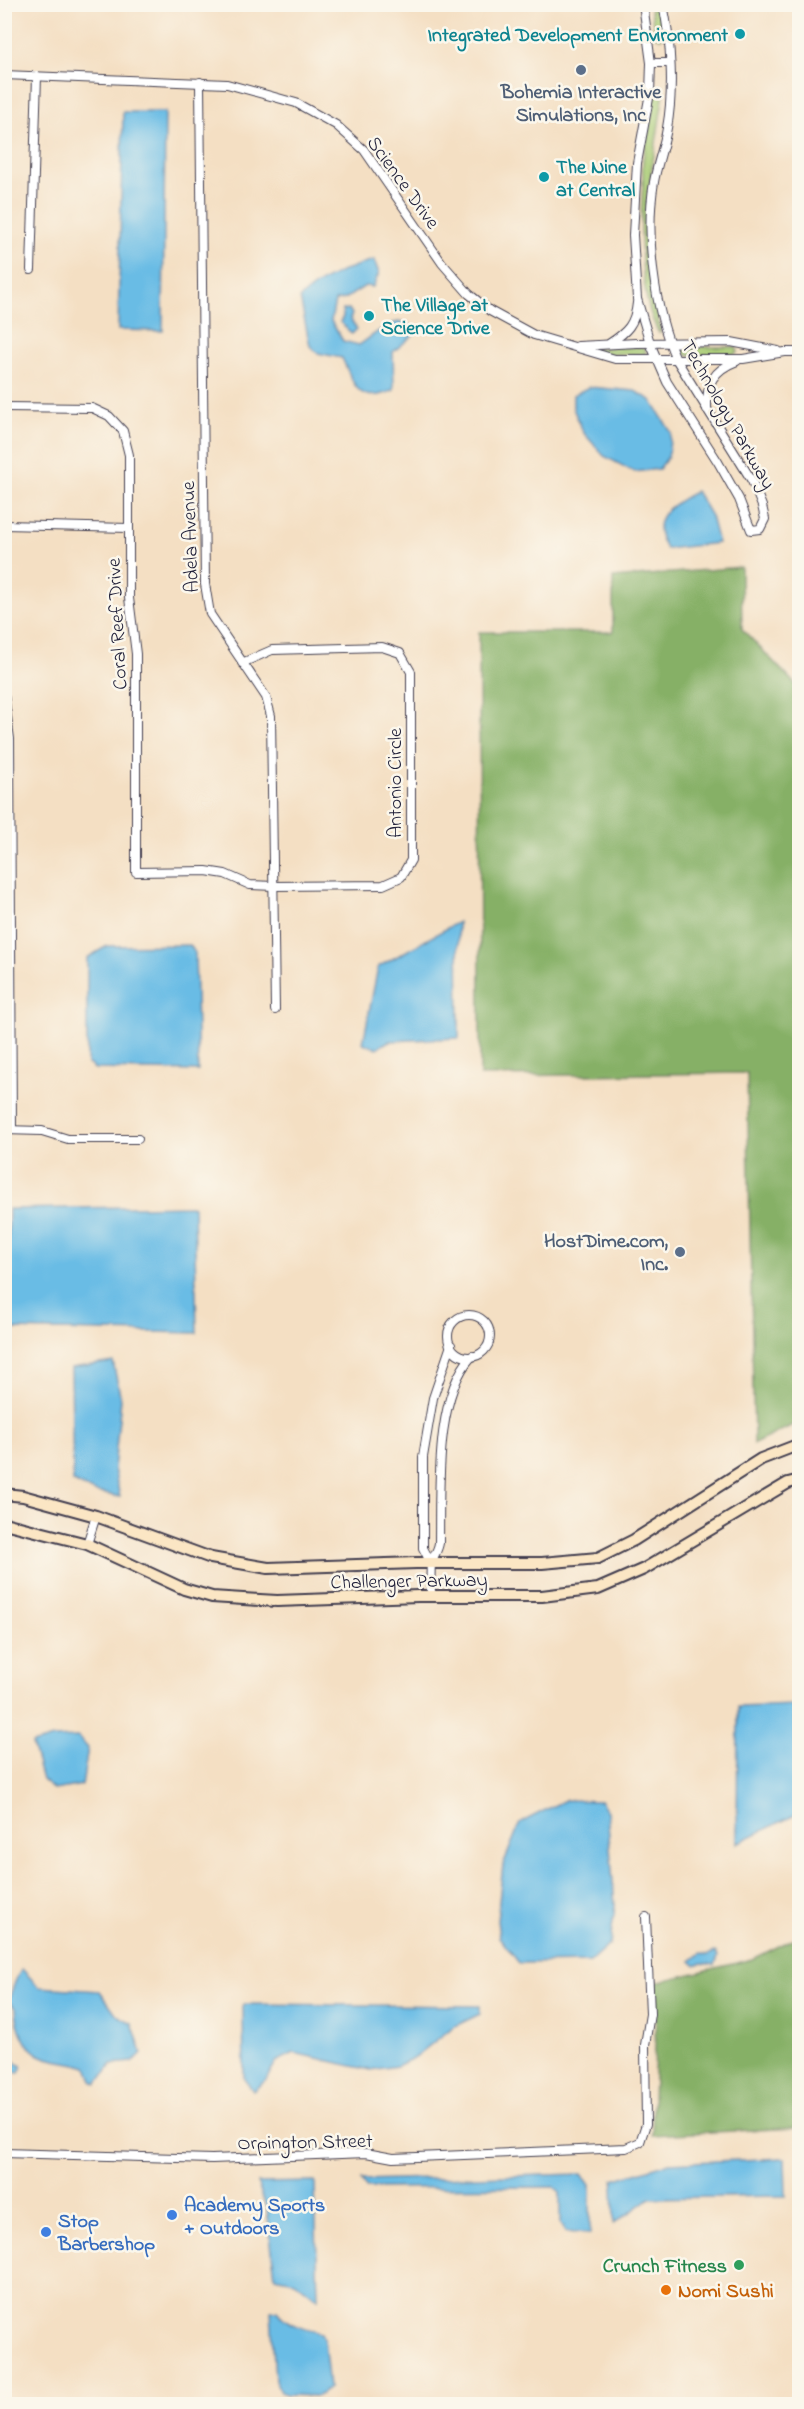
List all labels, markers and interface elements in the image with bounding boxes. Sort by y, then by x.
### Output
place label: Integrated Development Environment [427,22,728,52]
marker: Integrated Development Environment [733,27,747,41]
marker: Bohemia Interactive Simulations, Inc [574,63,588,77]
place label: Bohemia Interactive Simulations, Inc [500,79,662,131]
street label: Science Drive [358,131,446,236]
place label: The Nine at Central [556,154,635,206]
marker: The Nine at Central [537,170,551,184]
place label: The Village at Science Drive [381,292,491,344]
marker: The Village at Science Drive [362,309,376,323]
street label: Technology Parkway [671,335,782,496]
street label: Adela Avenue [175,481,208,593]
street label: Coral Reef Drive [101,557,136,690]
street label: Antonio Circle [382,728,411,838]
place label: HostDime.com, Inc. [544,1228,669,1280]
marker: HostDime.com, Inc. [673,1245,687,1259]
street label: Challenger Parkway [330,1567,488,1599]
street label: Orpington Street [237,2128,373,2160]
place label: Academy Sports + Outdoors [184,2192,325,2244]
place label: Stop Barbershop [57,2208,155,2260]
marker: Academy Sports + Outdoors [165,2208,179,2222]
marker: Stop Barbershop [39,2225,53,2239]
place label: Crunch Fitness [603,2253,727,2282]
marker: Crunch Fitness [732,2258,746,2272]
place label: Nomi Sushi [678,2278,774,2307]
marker: Nomi Sushi [659,2283,673,2297]

